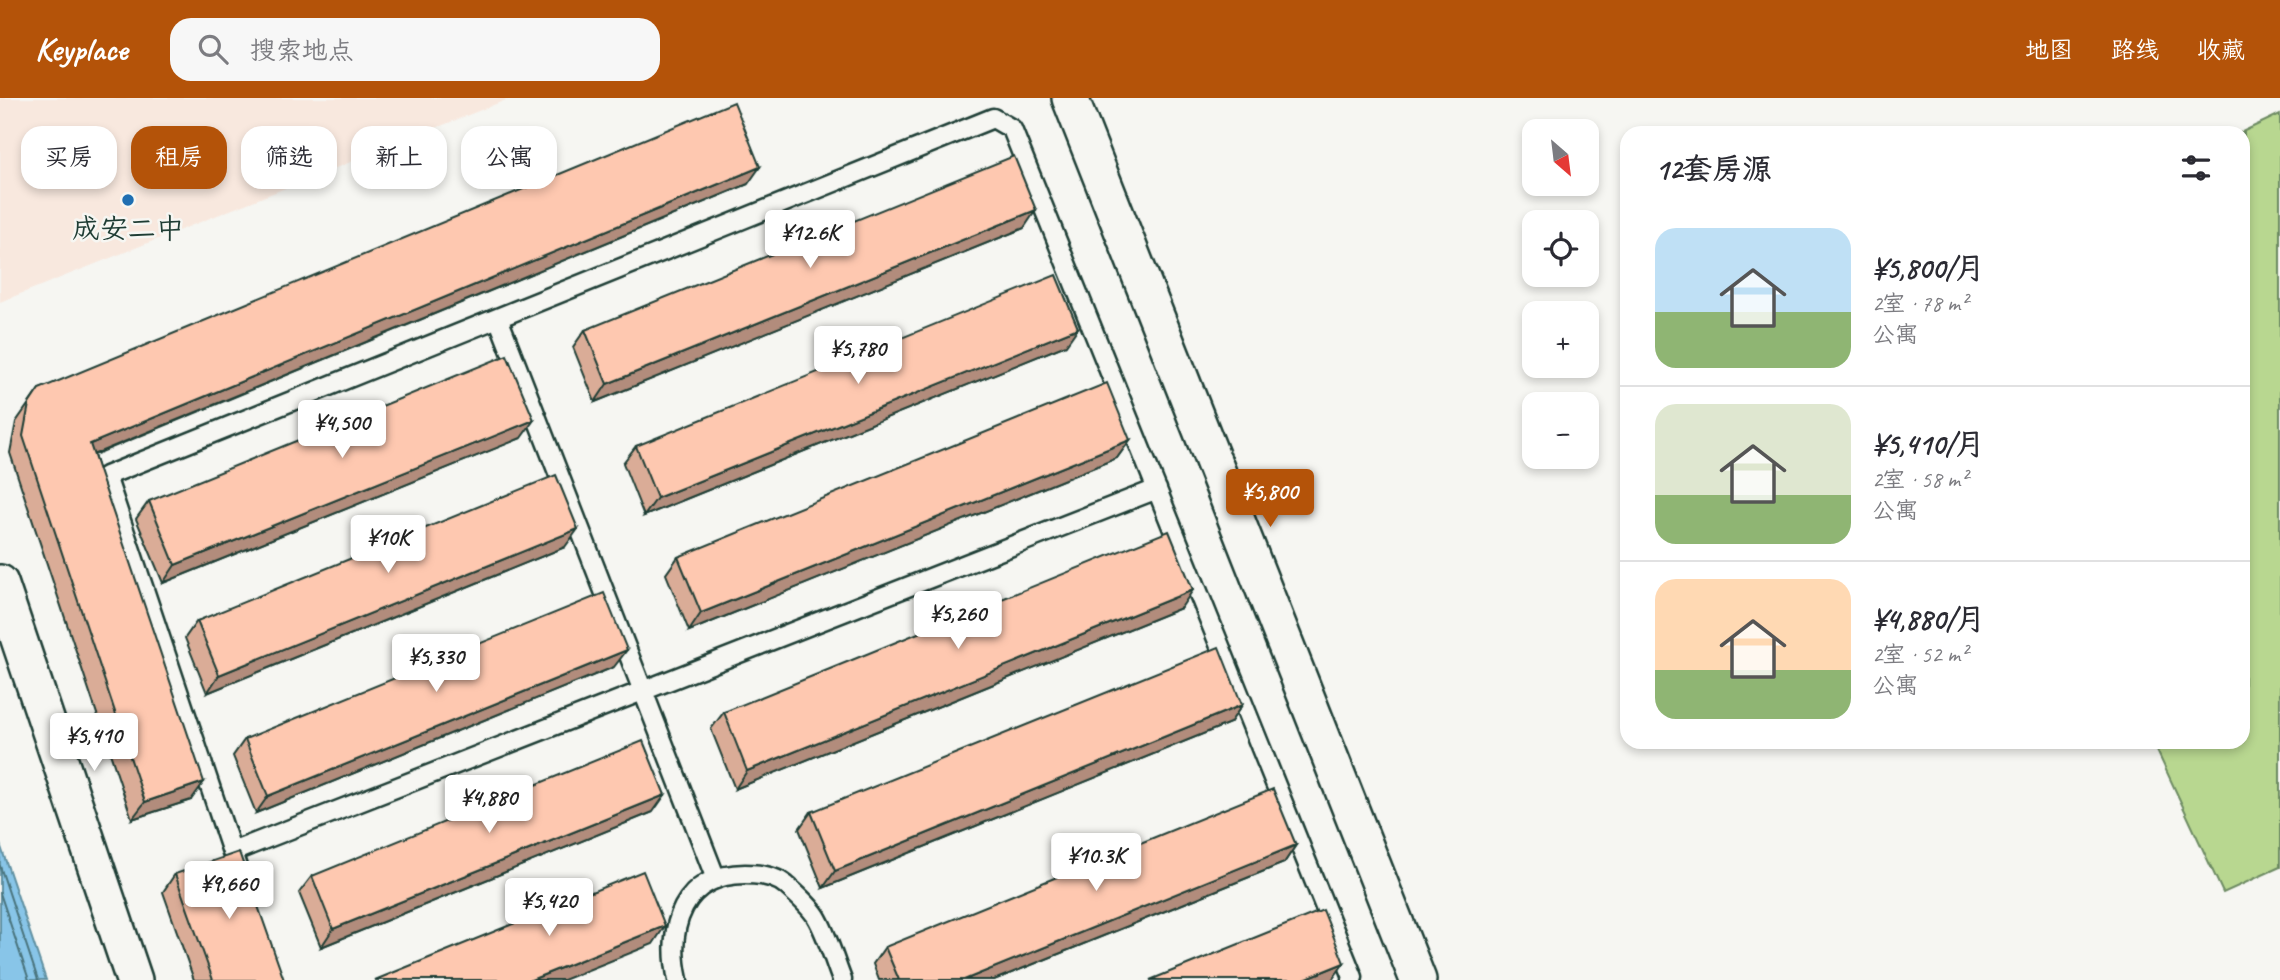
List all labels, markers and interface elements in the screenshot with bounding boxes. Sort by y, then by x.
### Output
search box [170,18,660,81]
text: Keyplace [35,28,128,70]
icon: search [194,30,232,68]
text: 搜索地点 [250,34,354,67]
text: 地图 [2025,35,2073,65]
text: 路线 [2111,35,2159,65]
text: 收藏 [2197,35,2245,65]
north arrow [1522,119,1600,196]
map controls [1522,119,1599,469]
chip: 买房 [21,126,117,189]
chip: 租房 [131,126,227,189]
chip: 筛选 [241,126,337,189]
chip: 新上 [351,126,447,189]
chip: 公寓 [461,126,557,189]
icon: filters [2177,149,2215,187]
text: 12套房源 [1655,150,1772,188]
marker: 成安二中 [120,192,136,208]
button: locate [1522,210,1599,287]
place label: 成安二中 [72,211,184,246]
pin: ¥12.6K [753,211,867,270]
text: ¥12.6K [781,218,839,247]
text: ¥5,800/月 [1872,249,1985,287]
icon: home [1711,256,1795,340]
text: 2室 · 78 m² [1872,289,1967,318]
button: + [1522,301,1599,378]
text: 公寓 [1872,320,1918,349]
pin: ¥5,780 [801,327,915,386]
text: ¥5,780 [830,334,886,363]
button: − [1522,392,1599,469]
pin: ¥4,500 [285,400,399,460]
text: ¥4,500 [314,408,370,437]
text: ¥5,410/月 [1872,425,1985,463]
icon: home [1711,432,1795,516]
text: 2室 · 58 m² [1872,465,1967,494]
pin: ¥5,800 [1213,470,1327,529]
text: ¥5,800 [1242,477,1298,506]
text: 公寓 [1872,496,1918,525]
pin: ¥10K [347,516,429,575]
text: ¥10K [367,523,409,552]
pin: ¥5,260 [901,592,1015,651]
text: ¥5,260 [930,599,986,628]
text: ¥4,880/月 [1872,600,1985,638]
icon: home [1711,607,1795,691]
pin: ¥5,330 [379,634,493,694]
text: 2室 · 52 m² [1872,640,1967,669]
text: ¥5,330 [408,642,464,671]
text: 公寓 [1872,671,1918,700]
pin: ¥5,410 [37,714,151,773]
text: ¥5,410 [66,721,122,750]
pin: ¥4,880 [432,776,546,835]
text: ¥4,880 [461,783,517,812]
pin: ¥10.3K [1039,834,1153,893]
text: ¥10.3K [1067,841,1125,870]
pin: ¥9,660 [172,862,286,921]
text: ¥9,660 [201,869,258,898]
pin: ¥5,420 [492,878,606,938]
text: ¥5,420 [521,886,577,915]

